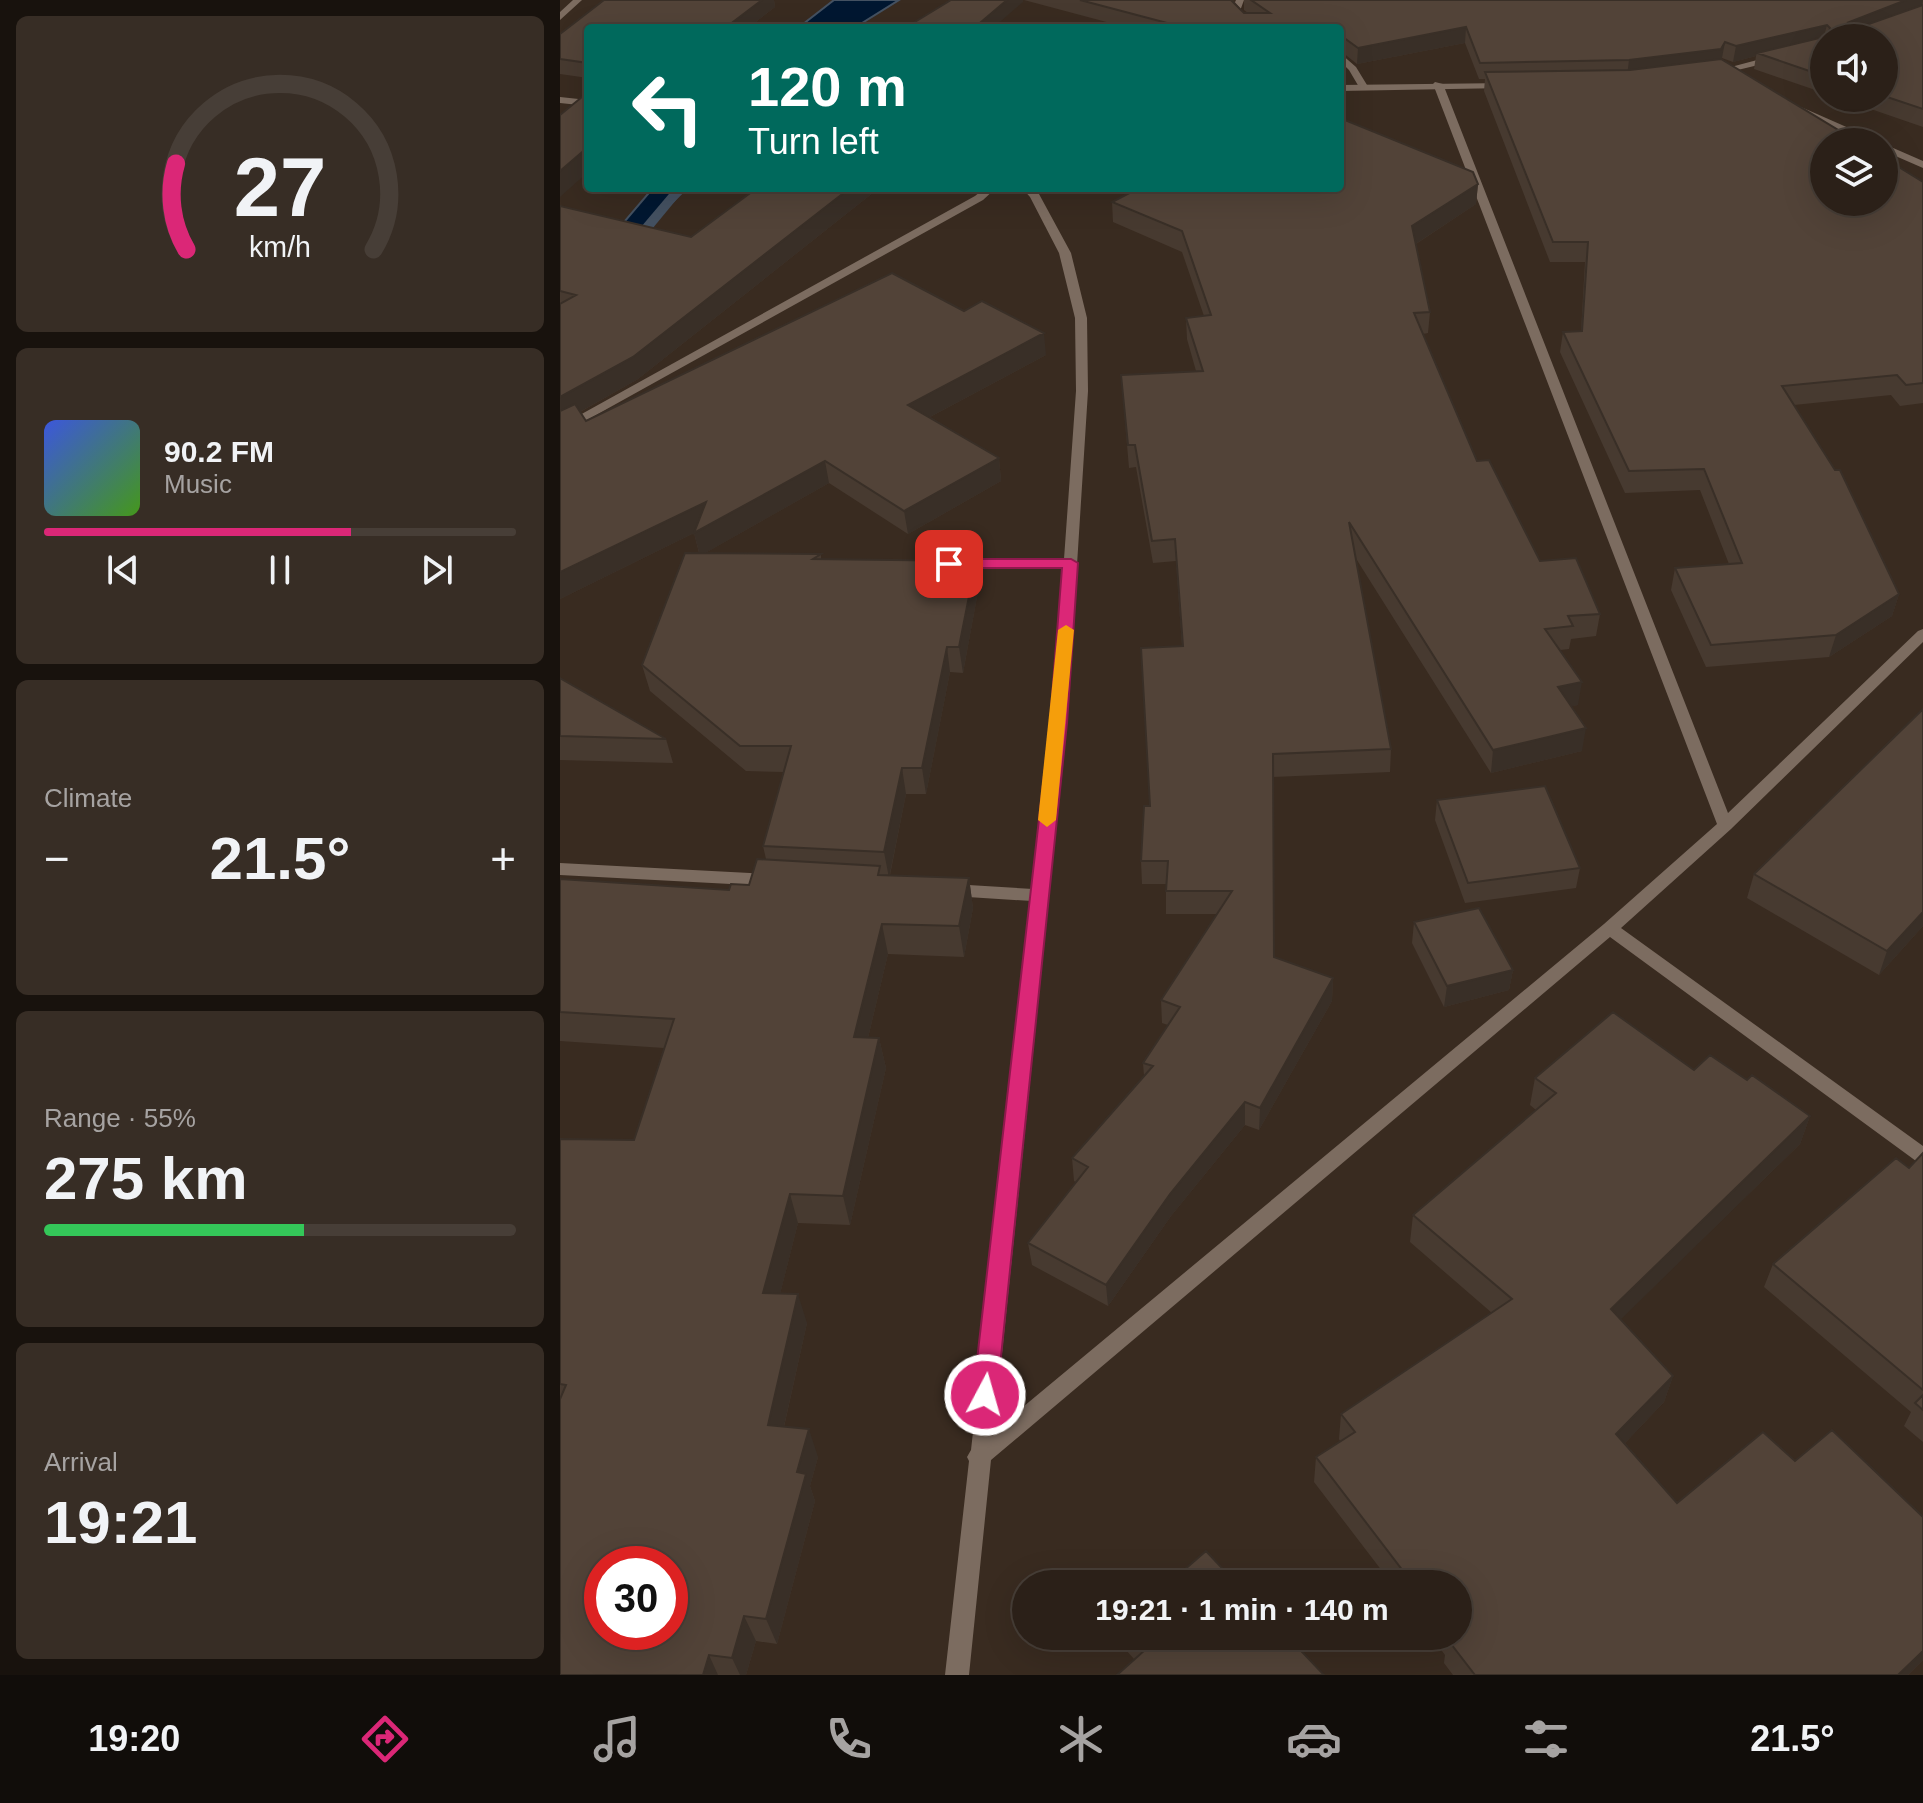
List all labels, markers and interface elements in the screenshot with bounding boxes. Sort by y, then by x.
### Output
map controls [1810,24,1898,216]
button: sound [1810,24,1898,112]
text: 120 m [748,55,907,118]
icon: left [616,56,720,160]
text: Turn left [748,121,879,162]
button: layers [1810,128,1898,216]
text: 27 [234,140,326,233]
text: km/h [249,231,311,263]
text: 90.2 FM [164,435,274,468]
text: Music [164,469,232,499]
pin [915,530,983,598]
icon: arrive [927,542,971,586]
icon: previous [101,548,145,592]
icon: pause [258,548,302,592]
icon: next [415,548,459,592]
text: Climate [44,783,132,813]
text: 21.5° [210,825,350,892]
text: − [44,834,70,883]
text: + [490,834,516,883]
text: Range · 55% [44,1103,196,1133]
text: 275 km [44,1145,248,1212]
position arrow [943,1353,1027,1437]
text: Arrival [44,1447,118,1477]
text: 19:21 [44,1489,197,1556]
speed limit sign: 30 [584,1546,688,1650]
text: 19:21 · 1 min · 140 m [1095,1593,1389,1626]
icon: directions [357,1711,413,1767]
icon: music [589,1711,645,1767]
icon: phone [821,1711,877,1767]
icon: climate [1053,1711,1109,1767]
icon: car [1286,1711,1342,1767]
icon: filters [1518,1711,1574,1767]
text: 19:20 [88,1718,180,1759]
text: 21.5° [1750,1718,1835,1759]

